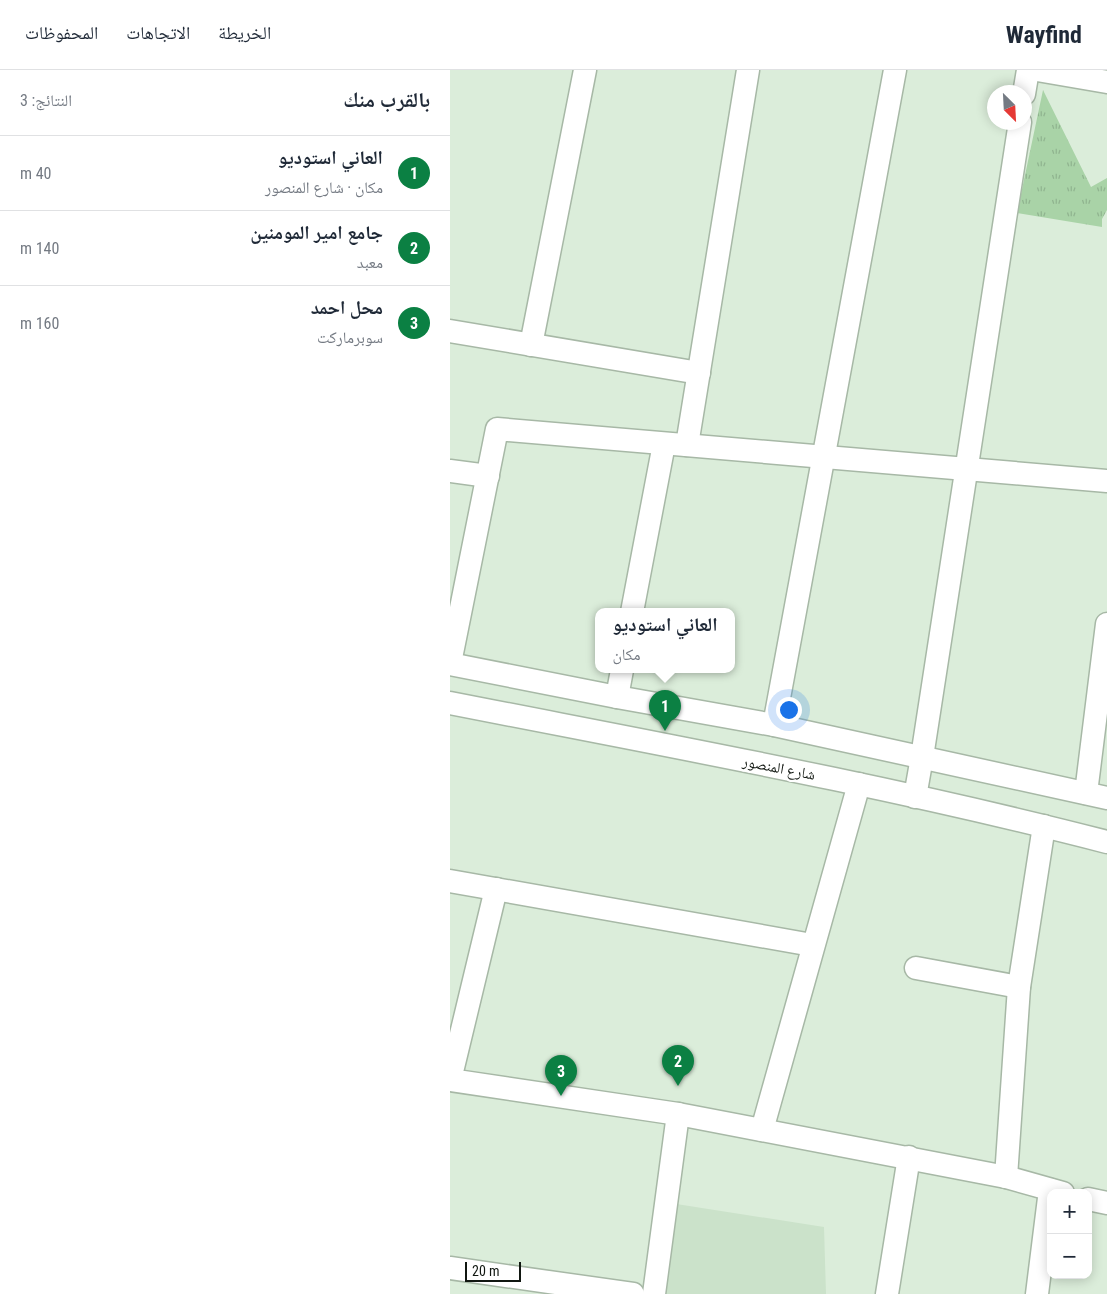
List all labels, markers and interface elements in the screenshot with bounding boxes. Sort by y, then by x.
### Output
text: Wayfind [1006,21,1082,49]
text: المحفوظات [25,22,98,43]
text: الاتجاهات [126,22,190,43]
text: الخريطة [218,22,271,43]
north arrow [987,85,1032,130]
text: بالقرب منك [343,88,430,112]
text: النتائج: 3 [20,91,72,110]
text: العاني استوديو [278,146,383,169]
text: 40 m [20,164,52,183]
text: 1 [410,164,418,183]
text: مكان · شارع المنصور [265,178,383,197]
text: جامع امير المومنين [250,221,383,244]
text: 140 m [20,239,59,258]
text: 2 [410,239,418,258]
text: معبد [357,253,383,272]
text: محل احمد [311,296,383,319]
text: 160 m [20,314,59,333]
text: 3 [410,314,418,333]
text: سوبرماركت [317,328,383,347]
popup [595,608,735,673]
text: العاني استوديو [612,613,718,636]
text: مكان [612,645,641,664]
pin: 1 [649,690,681,731]
your location [776,697,802,723]
street label: شارع المنصور [740,752,817,785]
pin: 2 [662,1045,694,1086]
pin: 3 [545,1055,577,1096]
map controls [1047,1189,1092,1279]
button: + [1047,1189,1092,1234]
button: − [1047,1234,1092,1279]
scale bar [465,1259,521,1282]
text: 20 m [472,1263,500,1279]

